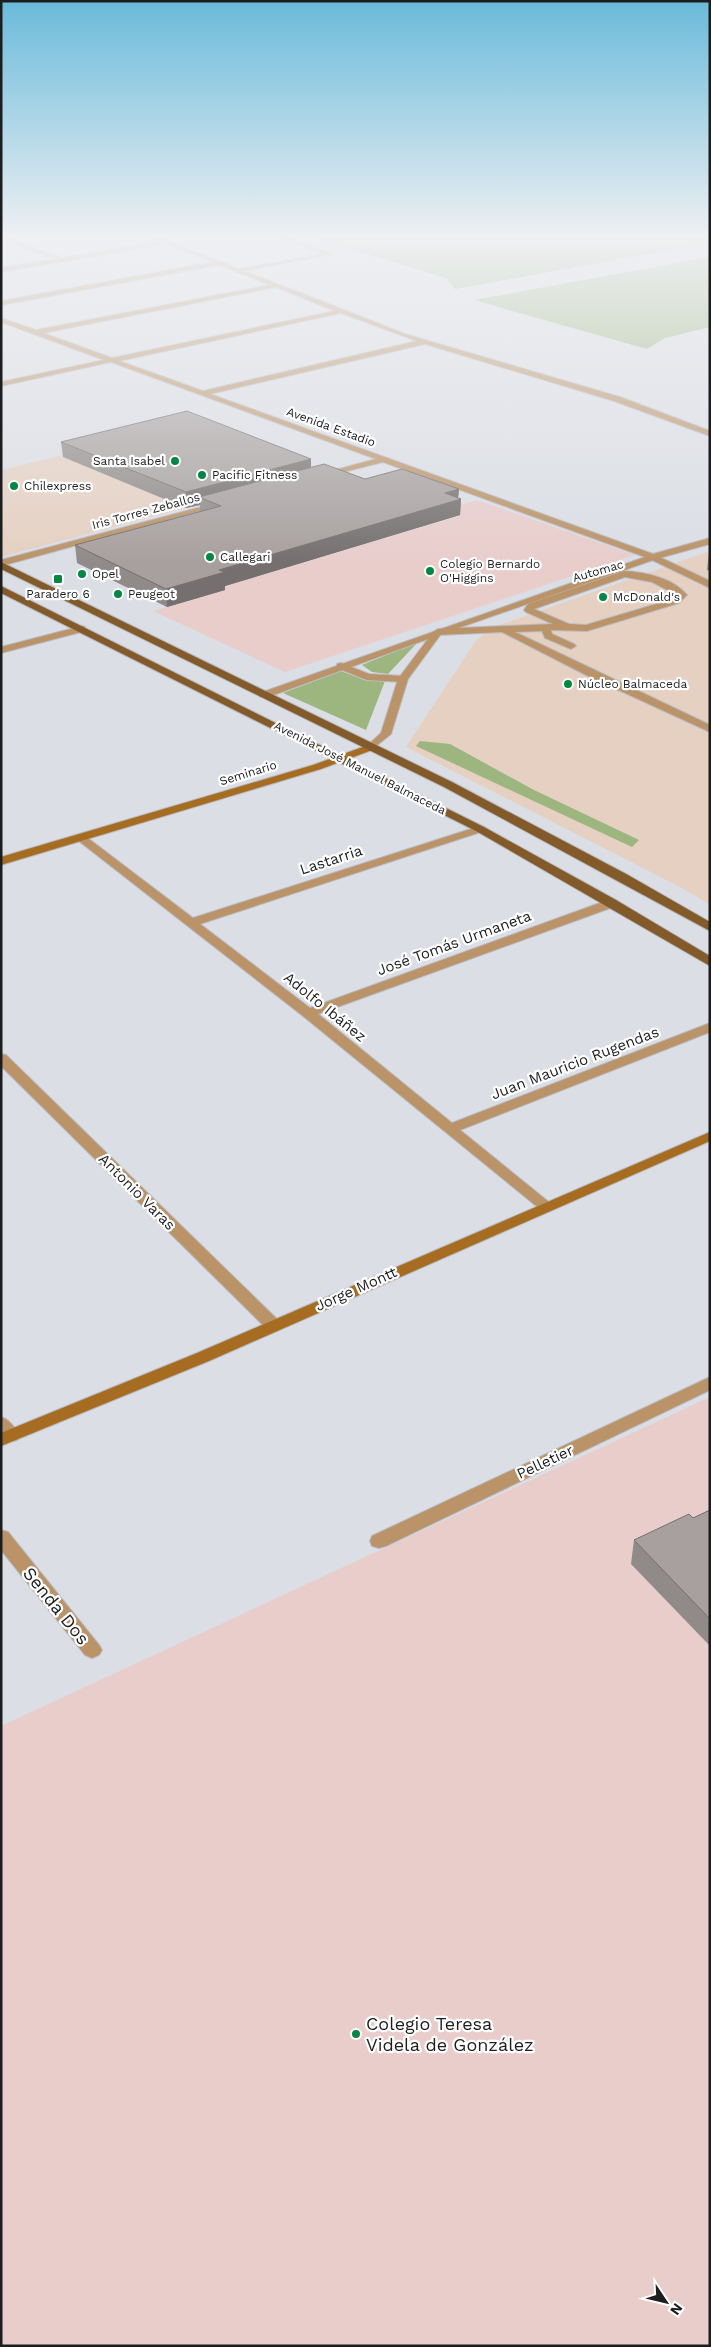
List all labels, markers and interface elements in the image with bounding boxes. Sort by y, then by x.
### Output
street label: Avenida Estadio [285,404,377,450]
place label: Santa Isabel [93,454,165,468]
marker: Santa Isabel [169,455,181,467]
place label: Pacific Fitness [212,468,297,482]
marker: Pacific Fitness [196,469,208,481]
place label: Chilexpress [24,479,91,493]
marker: Chilexpress [8,480,20,492]
street label: Iris Torres Zeballos [91,490,201,532]
place label: Callegari [220,550,271,564]
marker: Callegari [204,551,216,563]
place label: Colegio Bernardo O'Higgins [440,557,540,585]
street label: Automac [571,557,625,585]
marker: Colegio Bernardo O'Higgins [424,565,436,577]
place label: Opel [92,567,119,581]
marker: Opel [76,568,88,580]
marker: Paradero 6 [52,573,64,585]
place label: Paradero 6 [26,587,90,601]
place label: Peugeot [128,587,175,601]
marker: Peugeot [112,588,124,600]
place label: McDonald's [613,590,680,604]
marker: McDonald's [597,591,609,603]
place label: Núcleo Balmaceda [578,677,687,691]
marker: Núcleo Balmaceda [562,678,574,690]
street label: Avenida José Manuel Balmaceda [272,718,448,818]
street label: Seminario [218,758,278,788]
street label: Lastarria [297,841,365,879]
street label: José Tomás Urmaneta [374,907,534,979]
street label: Adolfo Ibáñez [280,968,370,1046]
street label: Juan Mauricio Rugendas [489,1023,662,1103]
street label: Antonio Varas [95,1150,179,1234]
street label: Jorge Montt [312,1263,400,1315]
street label: Pelletier [514,1441,576,1483]
street label: Senda Dos [19,1563,94,1649]
place label: Colegio Teresa Videla de González [366,2013,534,2055]
marker: Colegio Teresa Videla de González [350,2028,362,2040]
north arrow [641,2277,691,2327]
text: N [667,2301,686,2318]

